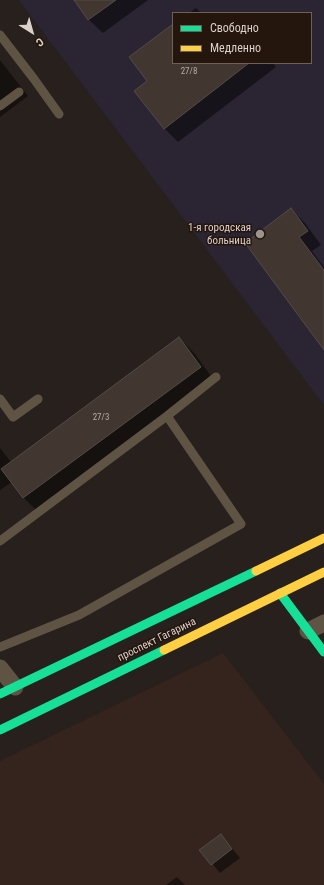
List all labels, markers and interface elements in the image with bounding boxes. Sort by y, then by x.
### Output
north arrow [12,12,52,52]
legend [172,12,312,64]
text: Свободно [210,21,259,35]
text: С [33,35,46,49]
text: Медленно [210,41,261,55]
house number: 27/8 [181,67,197,77]
place label: 1-я городская больница [188,221,251,247]
marker: 1-я городская больница [254,228,266,240]
house number: 27/3 [93,413,109,423]
street label: проспект Гагарина [116,615,198,665]

